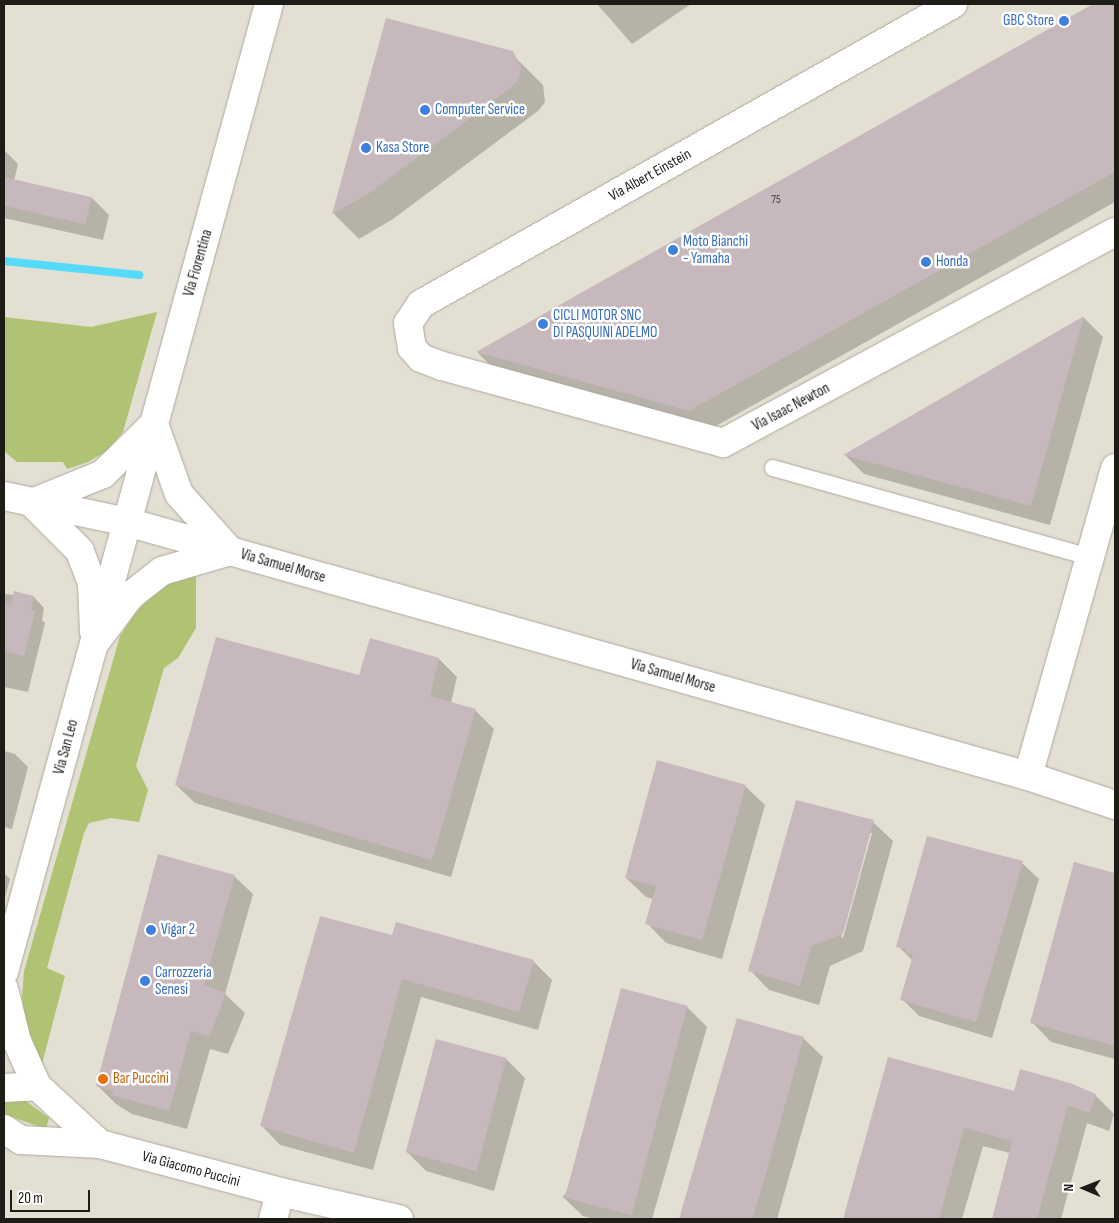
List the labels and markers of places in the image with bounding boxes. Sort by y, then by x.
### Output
place label: GBC Store [1003,12,1054,30]
marker: GBC Store [1058,15,1070,27]
place label: Computer Service [435,101,525,119]
marker: Computer Service [419,104,431,116]
place label: Kasa Store [376,139,429,157]
marker: Kasa Store [360,142,372,154]
place label: Moto Bianchi - Yamaha [683,232,748,267]
marker: Moto Bianchi - Yamaha [667,244,679,256]
place label: Honda [936,253,968,271]
marker: Honda [920,256,932,268]
place label: CICLI MOTOR SNC DI PASQUINI ADELMO [553,306,657,341]
marker: CICLI MOTOR SNC DI PASQUINI ADELMO [537,318,549,330]
place label: Vigar 2 [161,921,195,939]
marker: Vigar 2 [145,924,157,936]
place label: Carrozzeria Senesi [155,963,212,998]
marker: Carrozzeria Senesi [139,975,151,987]
place label: Bar Puccini [113,1070,169,1088]
marker: Bar Puccini [97,1073,109,1085]

